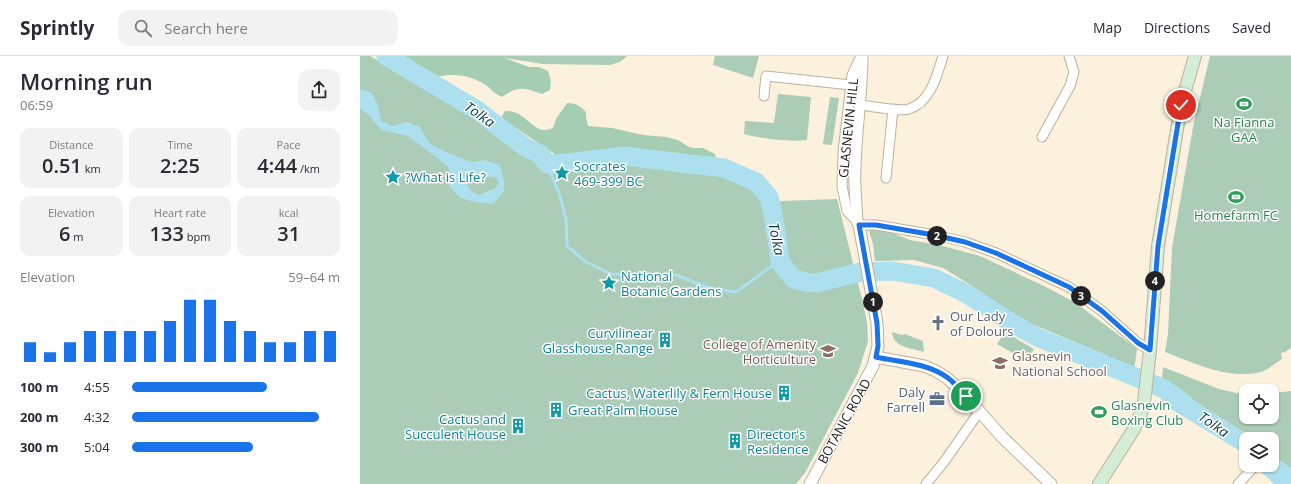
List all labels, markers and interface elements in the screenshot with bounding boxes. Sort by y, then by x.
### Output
search box [118,10,398,46]
text: Sprintly [20,15,94,41]
icon: search [132,17,154,39]
text: Search here [164,18,248,38]
text: Map [1093,18,1122,37]
text: Directions [1144,18,1210,37]
text: Saved [1232,18,1271,37]
text: Morning run [20,66,153,96]
button: share [298,69,340,111]
street label: GLASNEVIN HILL [834,77,862,179]
pin [1164,88,1198,122]
icon: check [1170,94,1192,116]
sports icon: Na Fianna GAA [1235,95,1253,113]
text: 06:59 [20,96,53,114]
water label: Tolka [461,97,499,131]
place label: Na Fianna GAA [1214,113,1274,146]
text: Distance [49,137,93,152]
text: Time [167,137,193,152]
text: Pace [277,137,301,152]
text: 0.51 [42,152,82,179]
text: 2:25 [160,152,200,179]
text: 4:44 [257,152,297,179]
place label: Socrates 469-399 BC [574,157,643,190]
text: km [82,161,101,176]
text: /km [297,161,320,176]
place icon: Socrates 469-399 BC [553,164,571,182]
place icon: ?What is Life? [384,168,402,186]
place label: ?What is Life? [405,168,486,186]
sports icon: Homefarm FC [1227,188,1245,206]
text: Elevation [48,205,95,220]
text: Heart rate [154,205,206,220]
text: kcal [279,205,299,220]
place label: Homefarm FC [1194,206,1278,224]
text: 6 [59,220,71,247]
text: 133 [150,220,184,247]
text: 31 [277,220,300,247]
water label: Tolka [764,221,790,257]
pin: 2 [927,226,947,246]
text: 2 [934,228,940,243]
text: m [71,229,84,244]
text: bpm [184,229,210,244]
place label: National Botanic Gardens [621,267,721,300]
text: Elevation [20,268,75,286]
text: 59–64 m [288,268,340,286]
pin: 4 [1145,271,1165,291]
text: 4 [1152,273,1158,288]
place icon: National Botanic Gardens [600,274,618,292]
pin: 3 [1071,286,1091,306]
text: 3 [1078,288,1084,303]
pin: 1 [863,292,883,312]
text: 1 [870,294,876,309]
place label: Our Lady of Dolours [950,307,1013,340]
church icon: Our Lady of Dolours [929,314,947,332]
place label: Curvilinear Glasshouse Range [542,324,654,357]
building icon: Curvilinear Glasshouse Range [656,331,674,349]
place label: College of Amenity Horticulture [703,335,816,368]
school or university icon: College of Amenity Horticulture [819,342,837,360]
place label: Glasnevin National School [1012,347,1107,380]
school or university icon: Glasnevin National School [991,354,1009,372]
street label: BOTANIC ROAD [813,375,875,467]
text: 100 m [20,378,58,396]
text: 4:55 [84,378,110,396]
pin [949,379,983,413]
place label: Daly Farrell [887,383,925,416]
place label: Cactus, Waterlily & Fern House [586,384,772,402]
building icon: Cactus, Waterlily & Fern House [775,384,793,402]
map controls [1239,384,1279,472]
button: locate [1239,384,1279,424]
icon: arrive [955,385,977,407]
office icon: Daly Farrell [928,390,946,408]
place label: Glasnevin Boxing Club [1111,396,1183,429]
building icon: Great Palm House [547,401,565,419]
place label: Great Palm House [568,401,678,419]
sports icon: Glasnevin Boxing Club [1090,403,1108,421]
water label: Tolka [1195,407,1233,441]
text: 200 m [20,408,58,426]
text: 4:32 [84,408,110,426]
place label: Cactus and Succulent House [405,410,506,443]
building icon: Cactus and Succulent House [509,417,527,435]
place label: Director's Residence [747,425,809,458]
building icon: Director's Residence [726,432,744,450]
button: layers [1239,432,1279,472]
text: 300 m [20,438,58,456]
text: 5:04 [84,438,110,456]

